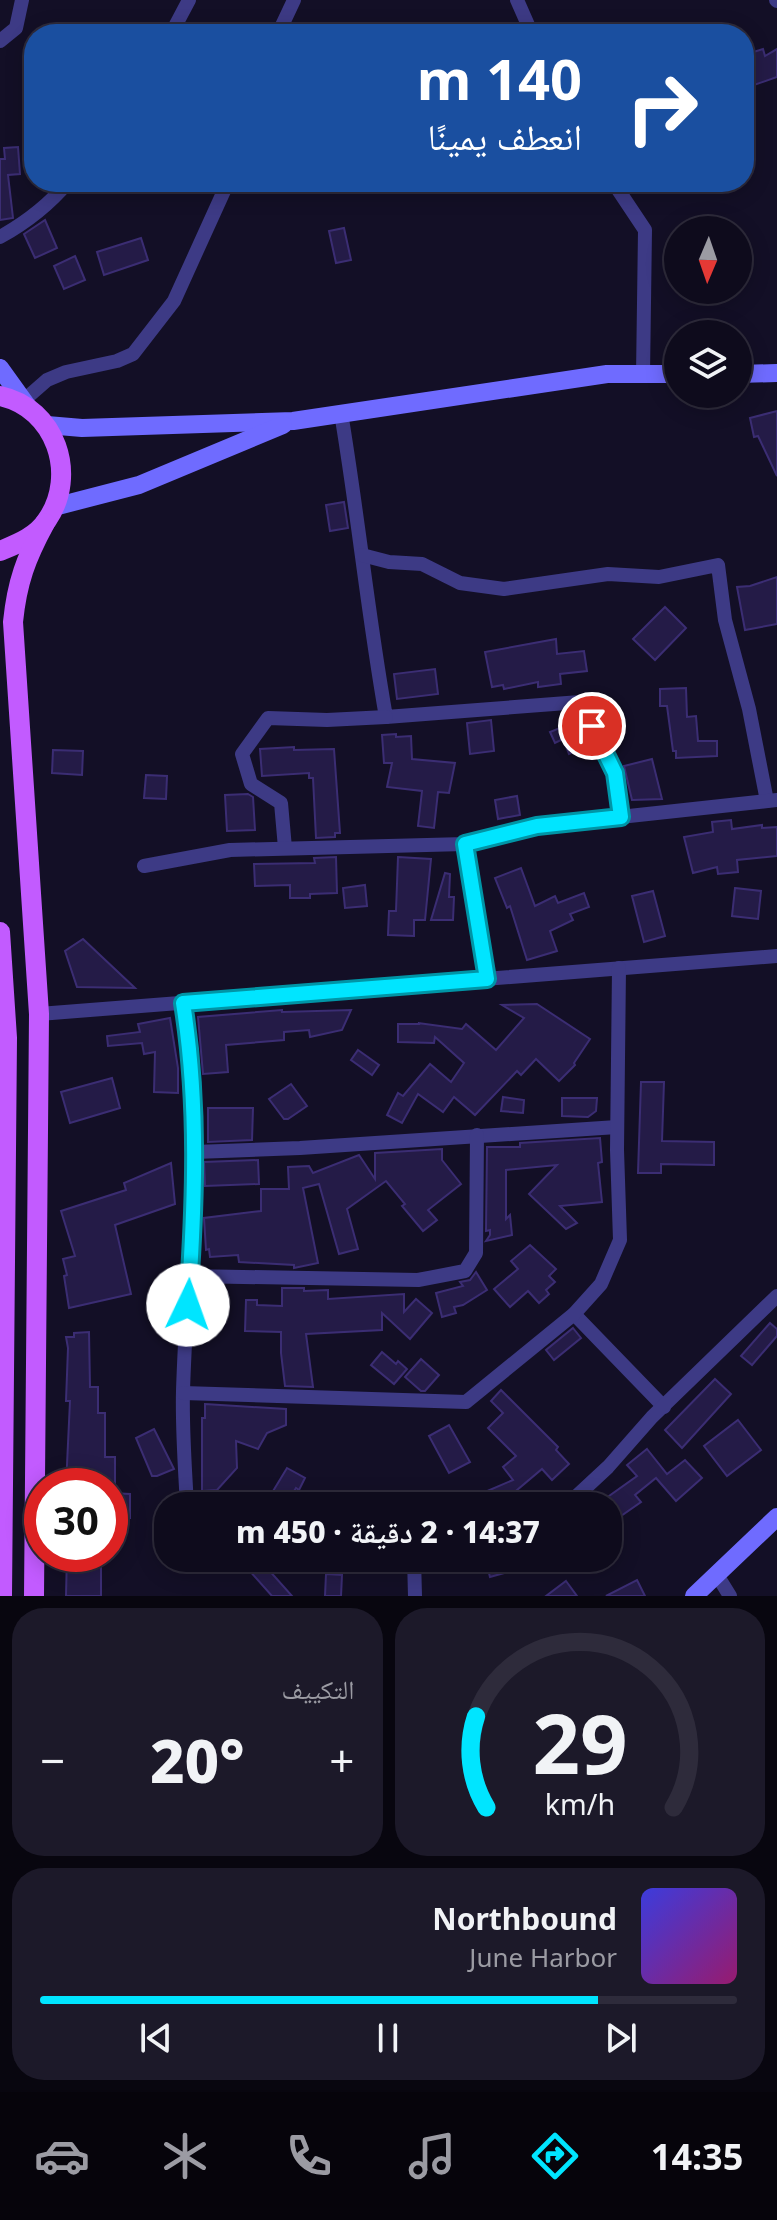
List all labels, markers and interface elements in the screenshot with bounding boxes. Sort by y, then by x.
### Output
text: 140 m [417,40,582,116]
icon: right [610,56,714,160]
text: انعطف يمينًا [427,112,582,161]
north arrow [664,216,752,304]
map controls [664,216,752,408]
button: layers [664,320,752,408]
pin [558,692,626,760]
icon: arrive [570,704,614,748]
position arrow [146,1263,230,1347]
speed limit sign: 30 [24,1468,128,1572]
text: 14:37 · 2 دقيقة · 450 m [236,1511,540,1552]
text: التكييف [282,1671,355,1707]
text: 29 [532,1685,627,1798]
text: 20° [150,1719,245,1801]
text: − [40,1730,65,1790]
text: + [329,1730,355,1790]
text: km/h [545,1784,615,1823]
text: Northbound [432,1898,617,1939]
text: June Harbor [469,1939,617,1975]
icon: previous [134,2016,178,2060]
icon: pause [366,2016,410,2060]
icon: next [599,2016,643,2060]
icon: car [34,2128,90,2184]
icon: climate [157,2128,213,2184]
icon: phone [281,2128,337,2184]
icon: music [404,2128,460,2184]
icon: directions [527,2128,583,2184]
text: 14:35 [651,2132,743,2181]

